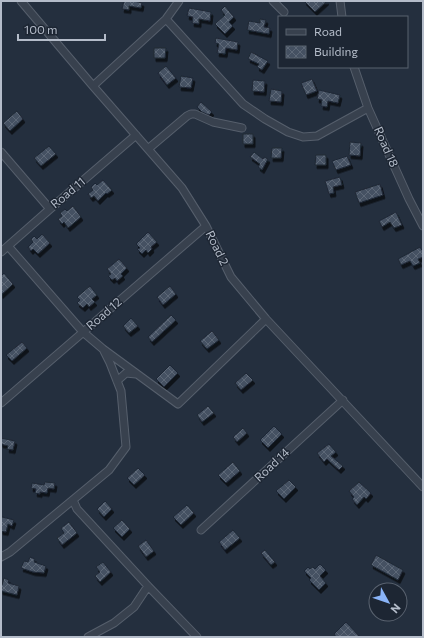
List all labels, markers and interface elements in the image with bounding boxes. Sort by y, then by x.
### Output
scale bar [18,16,105,42]
legend [278,16,408,68]
text: 100 m [24,22,58,36]
text: Road [314,24,342,38]
text: Building [314,44,358,58]
street label: Road 18 [372,124,402,169]
street label: Road 11 [47,174,87,211]
street label: Road 2 [204,228,232,268]
street label: Road 12 [83,294,124,332]
street label: Road 14 [251,445,292,484]
north arrow [368,582,408,622]
text: N [388,601,404,616]

